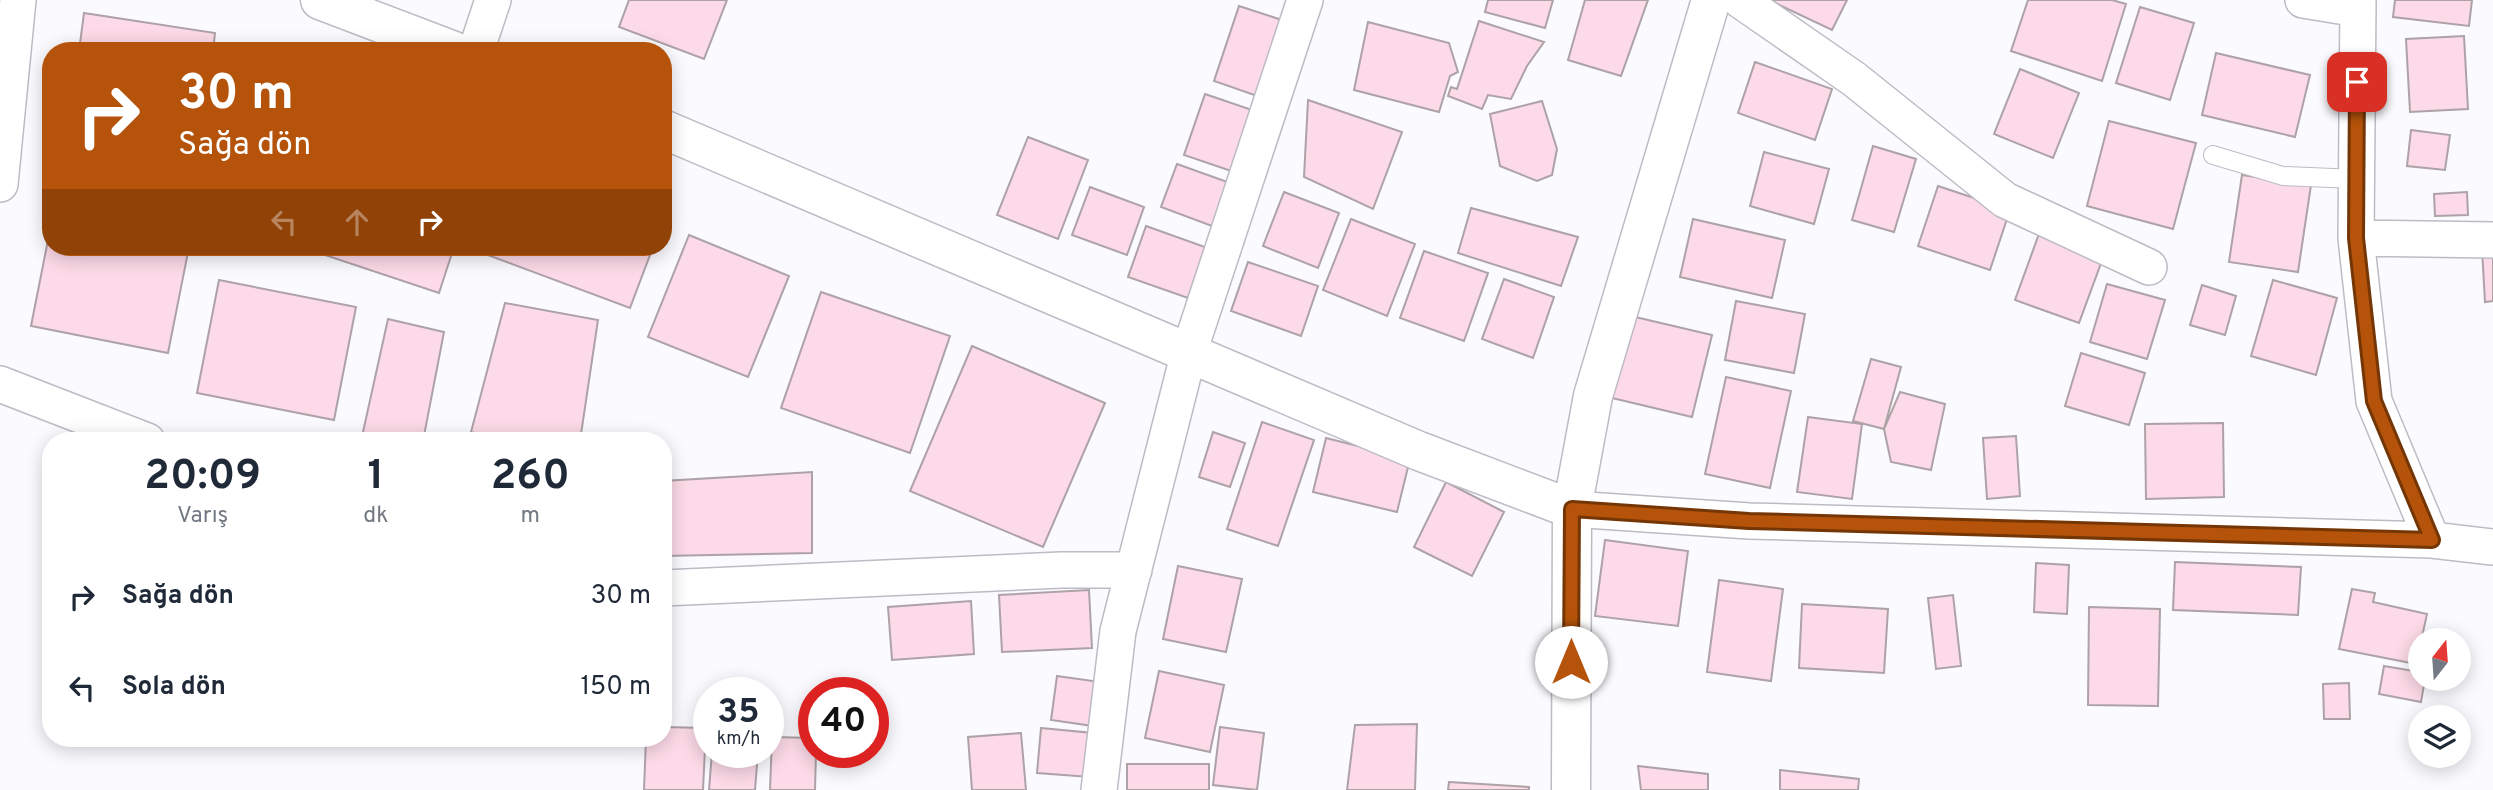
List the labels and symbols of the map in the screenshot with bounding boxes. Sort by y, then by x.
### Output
pin [2327,52,2387,112]
position arrow [1534,625,1608,699]
north arrow [2408,628,2471,691]
speed limit sign: 40 [798,677,889,768]

